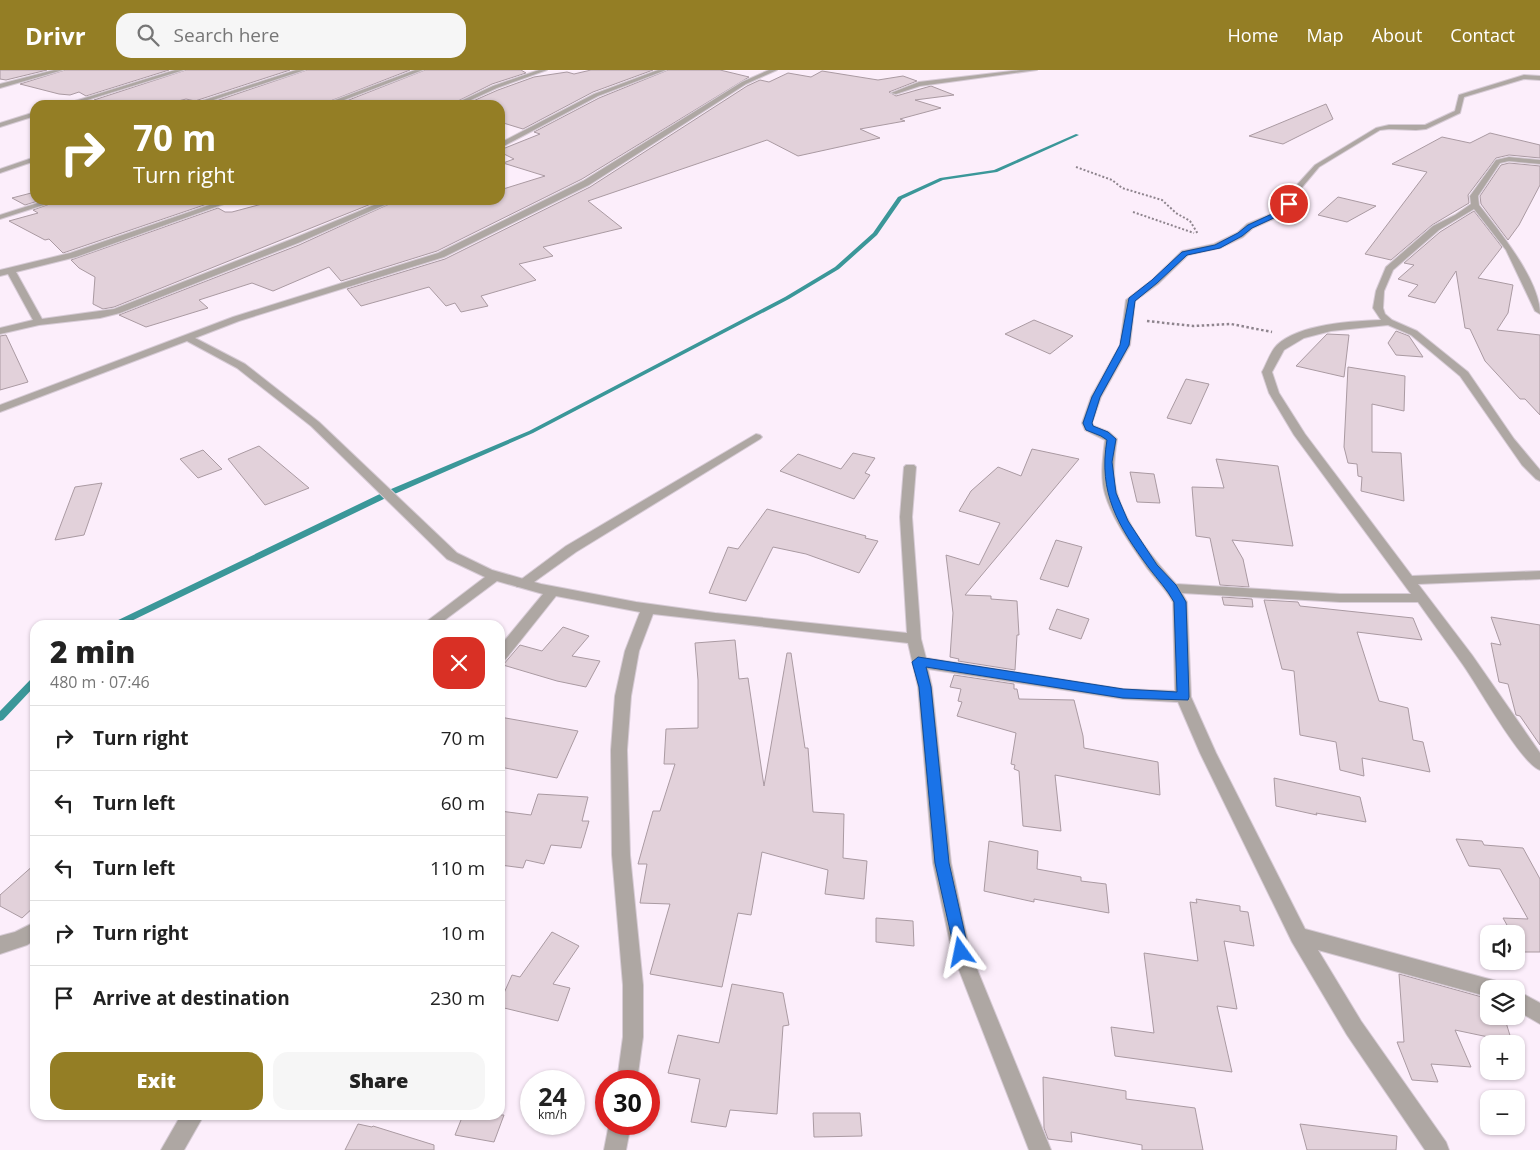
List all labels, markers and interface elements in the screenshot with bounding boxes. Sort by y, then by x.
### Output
search box [116,13,466,58]
text: Drivr [25,19,86,52]
icon: search [134,21,162,49]
text: Search here [174,22,279,48]
text: Home [1228,23,1278,47]
text: Map [1306,23,1344,47]
text: About [1372,23,1422,47]
text: Contact [1450,23,1515,47]
text: 70 m [133,114,216,161]
icon: right [50,120,115,185]
text: Turn right [133,159,235,189]
pin [1268,183,1310,225]
icon: arrive [1275,190,1303,218]
text: 2 min [50,631,135,672]
button: close [433,637,485,689]
text: 480 m · 07:46 [50,671,150,693]
icon: right [50,724,78,752]
text: Turn right [93,725,188,751]
text: 70 m [441,725,485,751]
icon: left [50,789,78,817]
text: Turn left [93,790,175,816]
text: 60 m [441,790,485,816]
icon: left [50,854,78,882]
text: Turn left [93,855,175,881]
text: 110 m [430,855,485,881]
icon: right [50,919,78,947]
text: Turn right [93,920,188,946]
text: 10 m [441,920,485,946]
position arrow [934,925,986,977]
map controls [1480,925,1525,1135]
button: sound [1480,925,1525,970]
button: layers [1480,980,1525,1025]
icon: arrive [50,984,78,1012]
text: Arrive at destination [93,985,290,1011]
text: 230 m [430,985,485,1011]
button: + [1480,1035,1525,1080]
button: Exit [50,1052,263,1110]
button: Share [273,1052,485,1110]
speed limit sign: 30 [595,1070,660,1135]
text: 24 [538,1079,567,1113]
button: − [1480,1090,1525,1135]
text: km/h [538,1106,567,1123]

